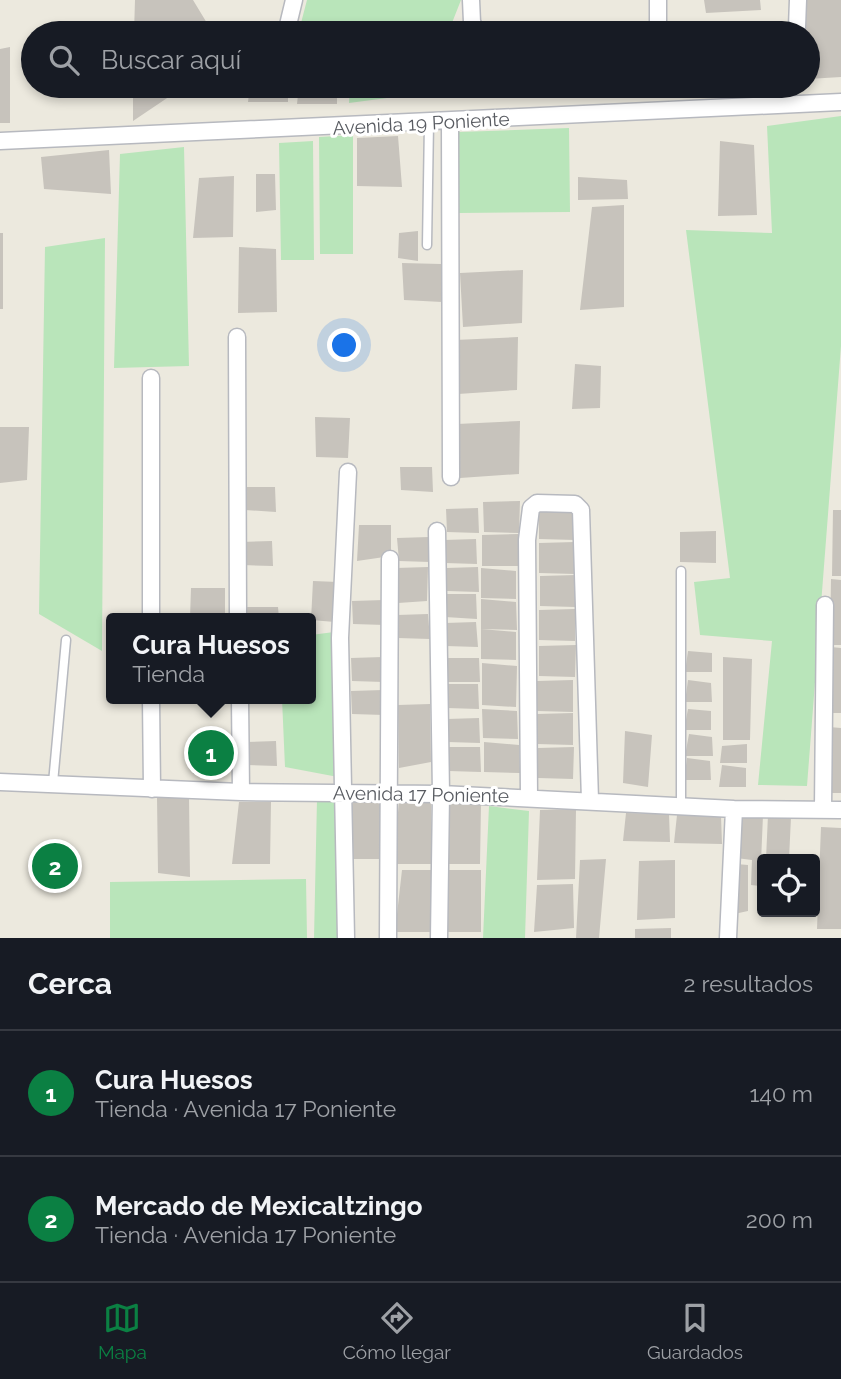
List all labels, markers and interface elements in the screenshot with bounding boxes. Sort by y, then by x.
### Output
search box [21,21,820,98]
icon: search [45,41,83,79]
text: Buscar aquí [101,45,241,75]
street label: Avenida 19 Poniente [332,107,510,139]
your location [327,328,361,362]
popup [106,613,316,704]
text: Cura Huesos [132,630,290,660]
text: Tienda [132,660,205,687]
pin: 1 [188,727,234,779]
street label: Avenida 17 Poniente [333,781,509,807]
pin: 2 [32,840,78,892]
map controls [757,854,820,917]
button: locate [757,854,820,917]
text: Cerca [28,966,112,1001]
text: 2 resultados [684,970,813,997]
text: Cura Huesos [95,1065,253,1095]
text: 1 [45,1080,57,1107]
text: 140 m [750,1080,813,1107]
text: Tienda · Avenida 17 Poniente [95,1095,396,1122]
text: Mercado de Mexicaltzingo [95,1191,422,1221]
text: 2 [45,1206,57,1233]
text: 200 m [746,1206,813,1233]
text: Tienda · Avenida 17 Poniente [95,1221,396,1248]
tab: Mapa [98,1299,147,1363]
tab: Cómo llegar [343,1299,451,1363]
tab: Guardados [647,1299,743,1363]

